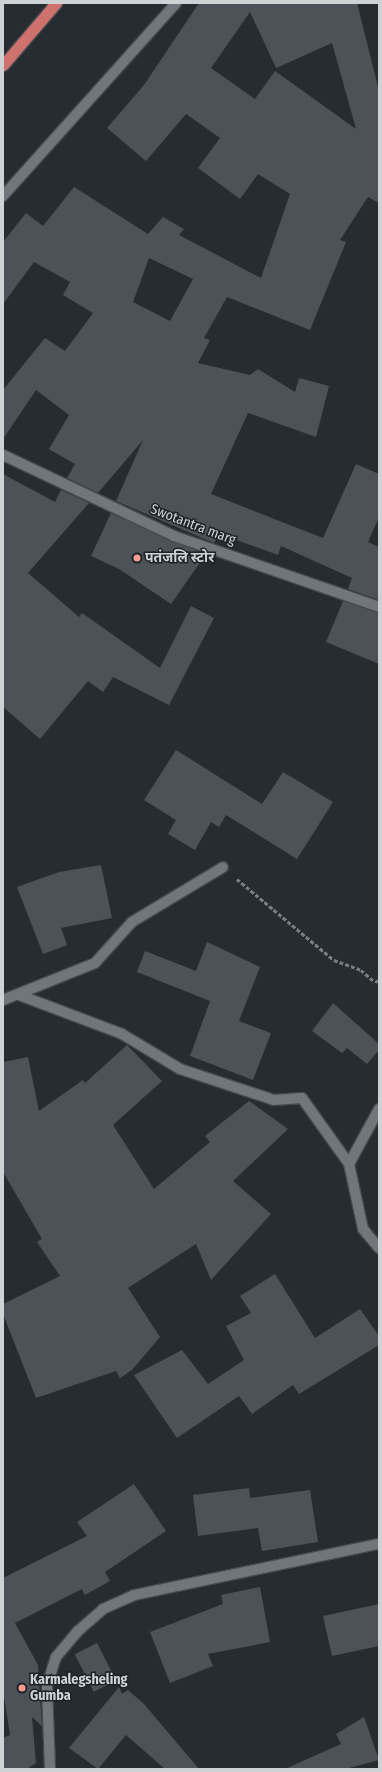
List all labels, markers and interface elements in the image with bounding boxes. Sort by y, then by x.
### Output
street label: Swotantra marg [148,501,238,549]
place label: पतंजलि स्टोर [145,550,214,566]
marker: पतंजलि स्टोर [132,553,142,563]
place label: Karmalegsheling Gumba [30,1672,128,1704]
marker: Karmalegsheling Gumba [17,1683,27,1693]

